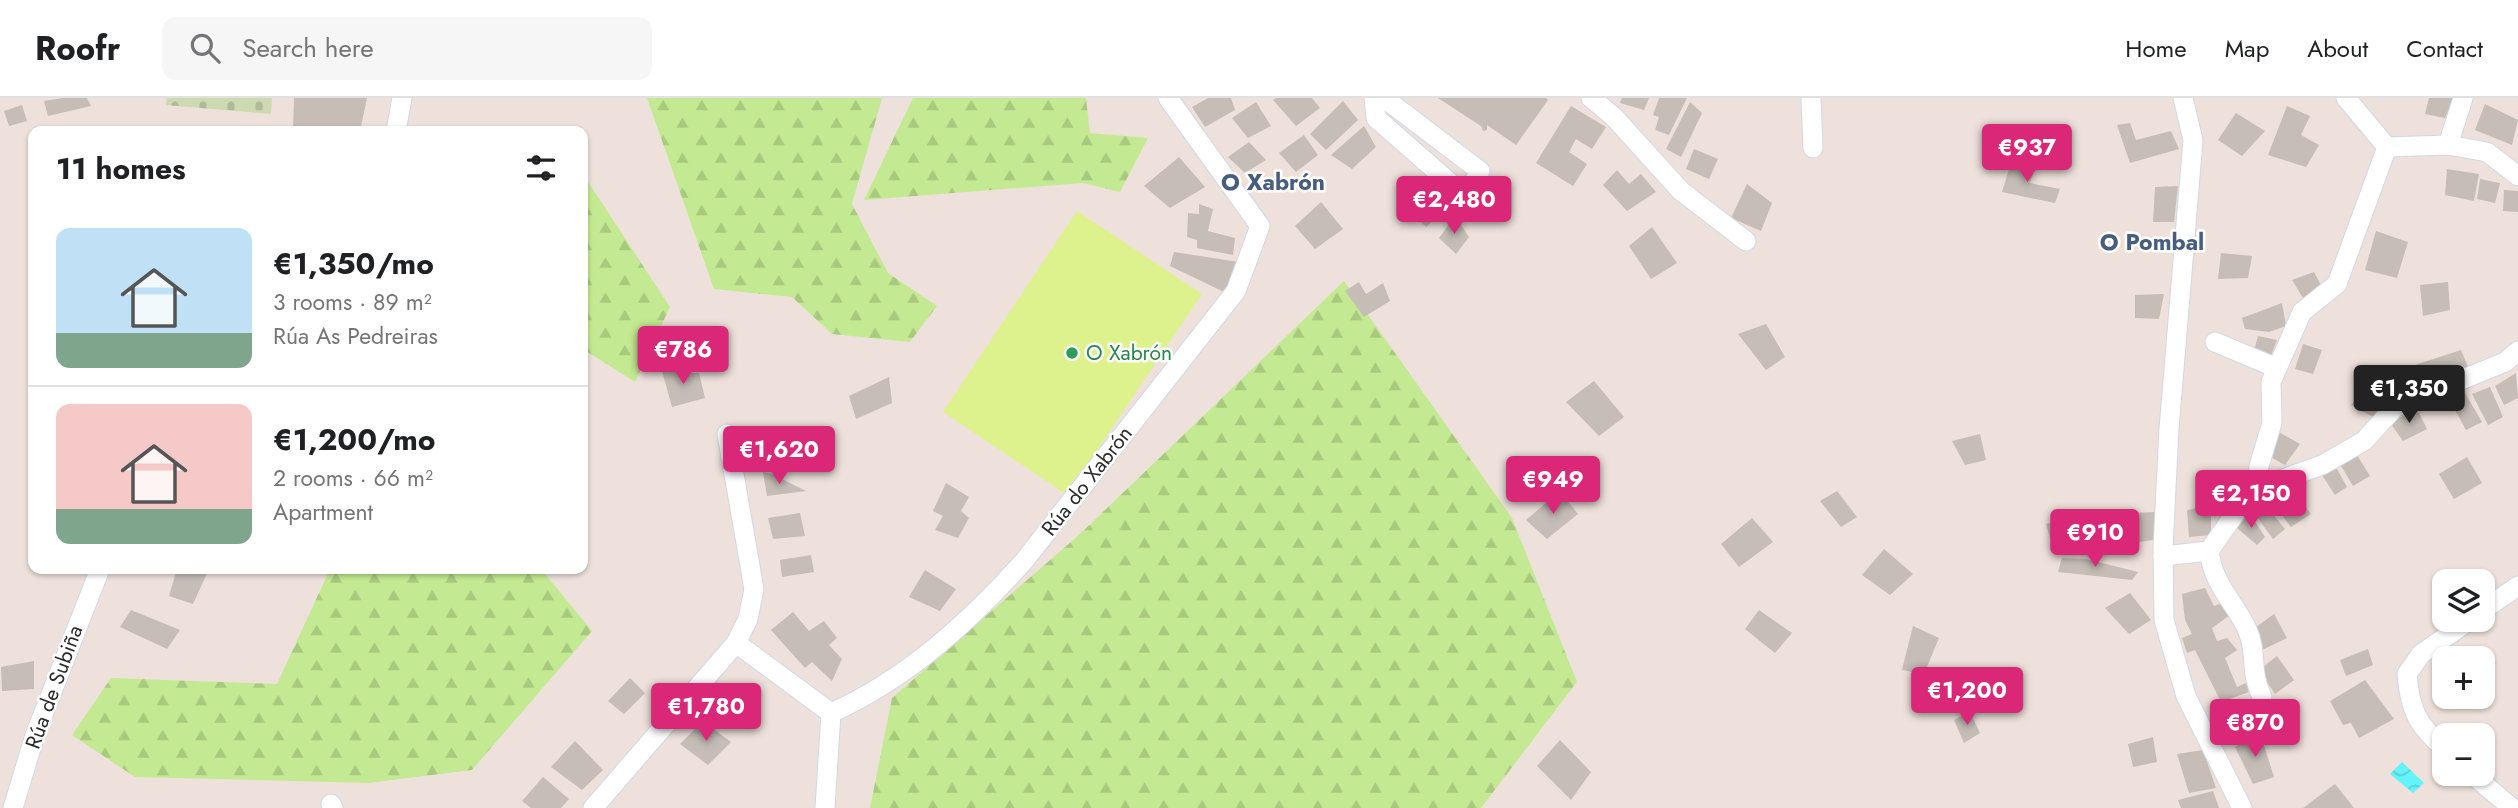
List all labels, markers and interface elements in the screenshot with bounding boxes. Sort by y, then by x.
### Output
search box [162,17,652,80]
text: Roofr [35,25,120,72]
icon: search [186,29,224,67]
text: Search here [242,29,374,67]
text: Home [2125,31,2187,66]
text: Map [2225,31,2269,66]
text: About [2307,31,2368,66]
text: Contact [2406,31,2483,66]
pin: €937 [1986,125,2068,184]
text: €937 [1998,130,2056,164]
text: 11 homes [56,147,186,190]
icon: filters [522,149,560,187]
district label: O Xabrón [1221,165,1325,199]
pin: €2,480 [1397,176,1511,236]
text: €2,480 [1412,182,1496,216]
district label: O Pombal [2100,225,2204,259]
text: €1,350/mo [273,242,434,285]
icon: home [112,256,196,340]
text: 3 rooms · 89 m² [273,285,432,319]
text: Rúa As Pedreiras [273,319,438,353]
pin: €786 [642,327,724,386]
text: €786 [654,332,712,366]
place label: O Xabrón [1086,338,1172,368]
marker: O Xabrón [1064,345,1080,361]
pin: €1,350 [2352,366,2466,425]
text: €1,350 [2370,371,2448,405]
text: €1,200/mo [273,418,435,461]
street label: Rúa do Xabrón [1035,420,1139,542]
pin: €1,620 [722,426,836,486]
icon: home [112,432,196,516]
text: €1,620 [739,432,819,466]
pin: €949 [1512,456,1594,516]
text: 2 rooms · 66 m² [273,461,433,495]
text: €949 [1522,462,1584,496]
pin: €2,150 [2194,470,2308,530]
text: €2,150 [2211,476,2291,510]
text: Apartment [273,495,373,529]
pin: €910 [2054,510,2136,569]
text: €910 [2066,515,2124,549]
map controls [2432,569,2495,786]
button: layers [2432,569,2495,632]
street label: Rúa de Subiña [18,621,90,753]
button: + [2432,646,2495,709]
pin: €1,200 [1910,668,2024,727]
text: €1,200 [1927,673,2007,707]
pin: €1,780 [649,684,763,743]
text: €1,780 [667,689,745,723]
pin: €870 [2214,700,2296,759]
text: €870 [2226,705,2284,739]
button: − [2432,723,2495,786]

